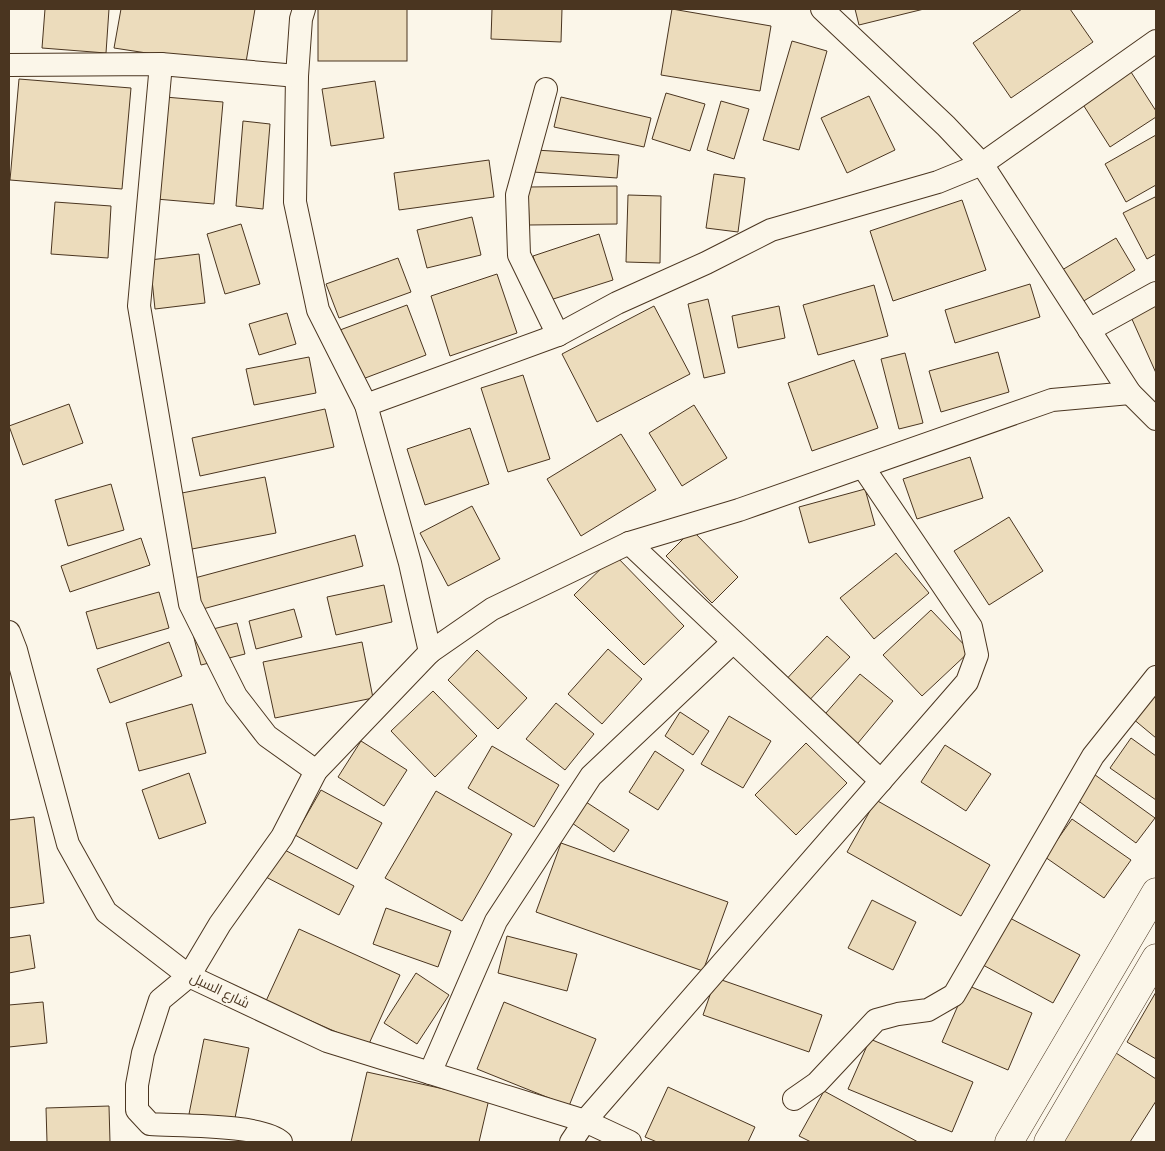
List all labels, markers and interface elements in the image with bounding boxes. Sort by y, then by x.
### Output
street label: شارع السبل [187,968,253,1012]

